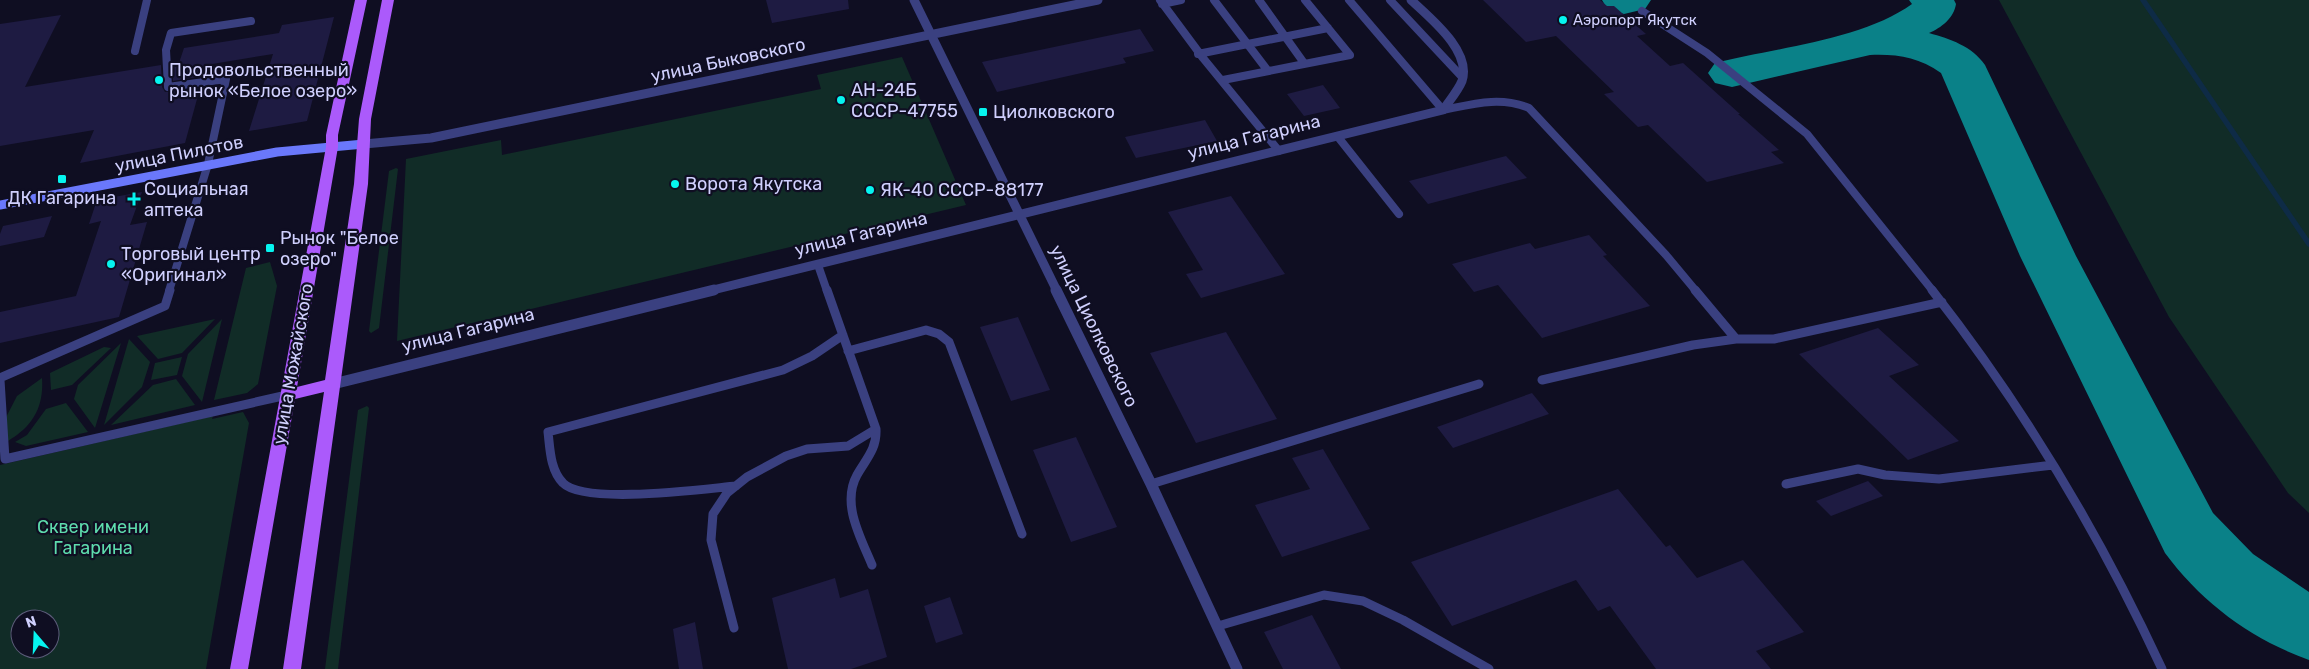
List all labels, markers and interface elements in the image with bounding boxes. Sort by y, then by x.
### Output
place label: Аэропорт Якутск [1573,11,1697,29]
marker: Аэропорт Якутск [1557,14,1569,26]
street label: улица Быковского [649,33,807,87]
place label: Продовольственный рынок «Белое озеро» [169,59,357,102]
marker: Продовольственный рынок «Белое озеро» [153,74,165,86]
place label: АН-24Б СССР-47755 [851,79,958,122]
marker: АН-24Б СССР-47755 [835,94,847,106]
place label: Циолковского [993,101,1115,123]
marker: Циолковского [977,106,989,118]
street label: улица Гагарина [1185,110,1323,164]
street label: улица Пилотов [113,131,245,177]
marker: ДК Гагарина [56,173,68,185]
place label: Ворота Якутска [685,173,822,195]
place label: Социальная аптека [144,178,249,221]
marker: Ворота Якутска [669,178,681,190]
place label: ЯК-40 СССР-88177 [880,179,1043,201]
marker: ЯК-40 СССР-88177 [864,184,876,196]
place label: ДК Гагарина [8,187,116,209]
marker: Социальная аптека [128,193,140,205]
street label: улица Гагарина [792,207,930,261]
place label: Рынок "Белое озеро" [280,227,399,270]
street label: улица Циолковского [1045,241,1143,411]
marker: Рынок "Белое озеро" [264,242,276,254]
place label: Торговый центр «Оригинал» [121,243,261,286]
marker: Торговый центр «Оригинал» [105,258,117,270]
street label: улица Можайского [268,282,318,446]
street label: улица Гагарина [399,303,537,357]
park label: Сквер имени Гагарина [37,516,149,559]
north arrow [10,609,60,659]
text: N [23,613,38,632]

